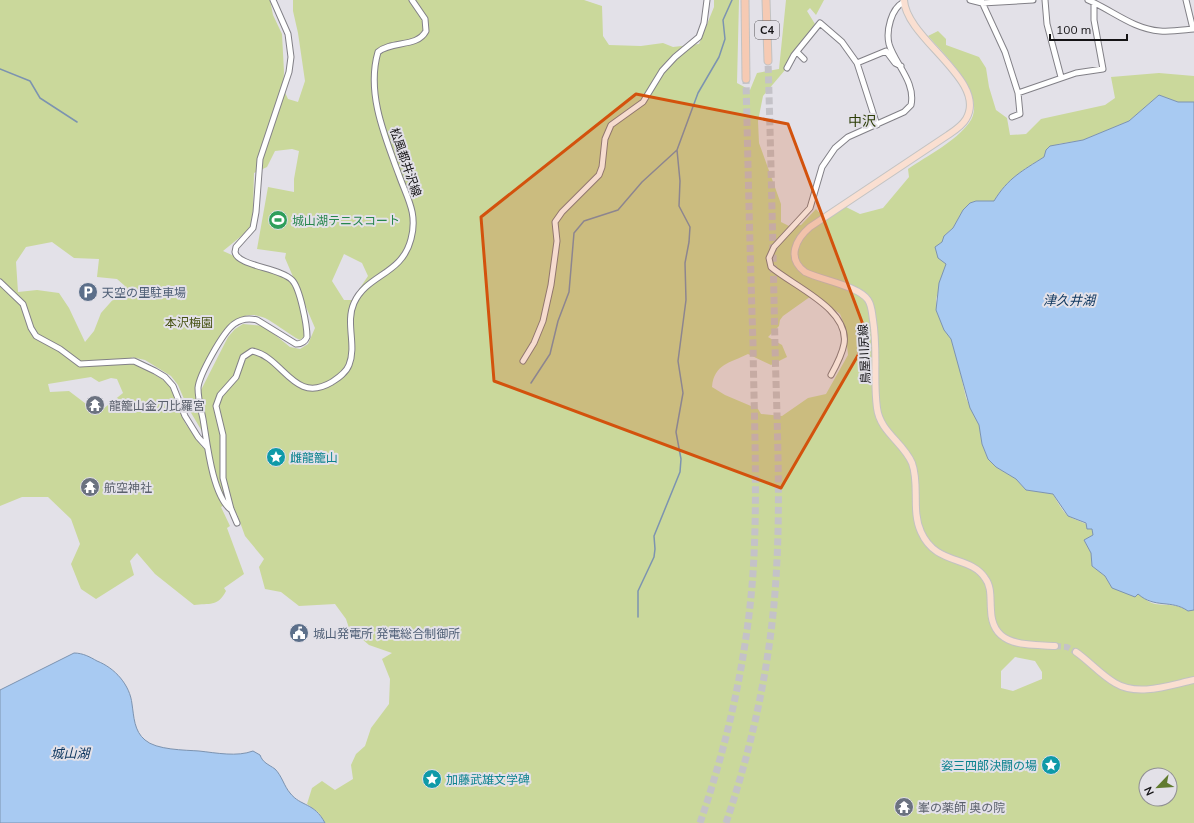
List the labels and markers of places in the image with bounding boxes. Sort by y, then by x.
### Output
sports icon: 城山湖テニスコート [267,209,289,231]
place label: 城山湖テニスコート [292,213,400,228]
parking icon: 天空の里駐車場 [77,281,99,303]
place label: 天空の里駐車場 [102,285,186,300]
temple icon: 龍籠山金刀比羅宮 [84,394,106,416]
place label: 龍籠山金刀比羅宮 [109,398,205,413]
place icon: 雌龍籠山 [265,446,287,468]
place label: 雌龍籠山 [290,450,338,465]
temple icon: 航空神社 [79,476,101,498]
place label: 航空神社 [104,480,152,495]
public building icon: 城山発電所 発電総合制御所 [288,622,310,644]
place label: 城山発電所 発電総合制御所 [313,626,460,641]
place icon: 姿三四郎決闘の場 [1040,754,1062,776]
place label: 姿三四郎決闘の場 [941,758,1037,773]
place icon: 加藤武雄文学碑 [421,768,443,790]
place label: 加藤武雄文学碑 [446,772,530,787]
temple icon: 峯の薬師 奥の院 [893,796,915,818]
place label: 峯の薬師 奥の院 [918,800,1005,815]

